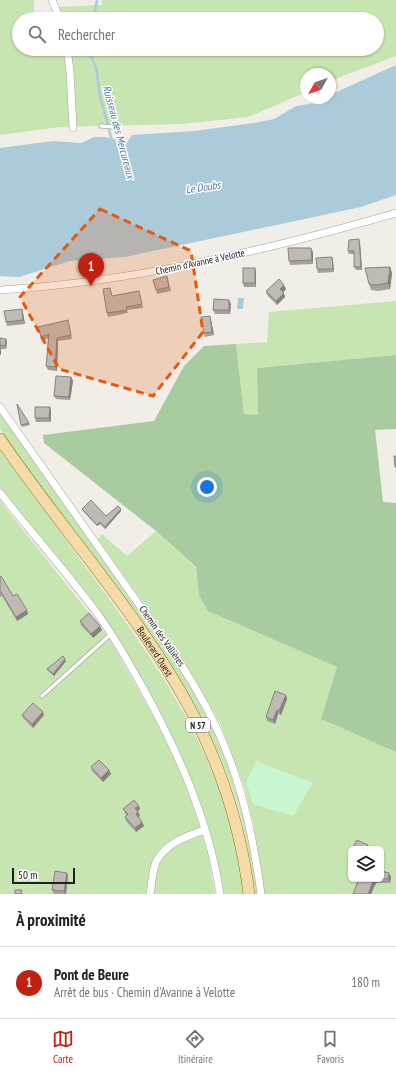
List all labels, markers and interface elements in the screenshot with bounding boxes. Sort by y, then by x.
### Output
search box [12,12,384,56]
icon: search [26,23,48,45]
text: Rechercher [58,25,115,44]
north arrow [300,68,336,104]
water label: Ruisseau des Mercureaux [100,84,139,181]
water label: Le Doubs [185,177,222,196]
street label: Chemin d'Avanne à Velotte [154,246,246,278]
pin: 1 [78,253,104,286]
your location [197,477,217,497]
street label: Chemin des Vallières [136,603,188,669]
street label: Boulevard Ouest [134,624,176,679]
road number: N 57 [186,718,210,732]
map controls [348,846,384,882]
button: layers [348,846,384,882]
scale bar [12,866,75,885]
text: 50 m [18,868,37,882]
text: À proximité [16,909,86,931]
text: Pont de Beure [54,965,129,984]
text: 1 [26,974,32,991]
text: 180 m [351,974,380,991]
text: Arrêt de bus · Chemin d'Avanne à Velotte [54,984,235,1001]
tab: Carte [52,1028,74,1066]
tab: Itinéraire [178,1028,213,1066]
tab: Favoris [317,1028,344,1066]

